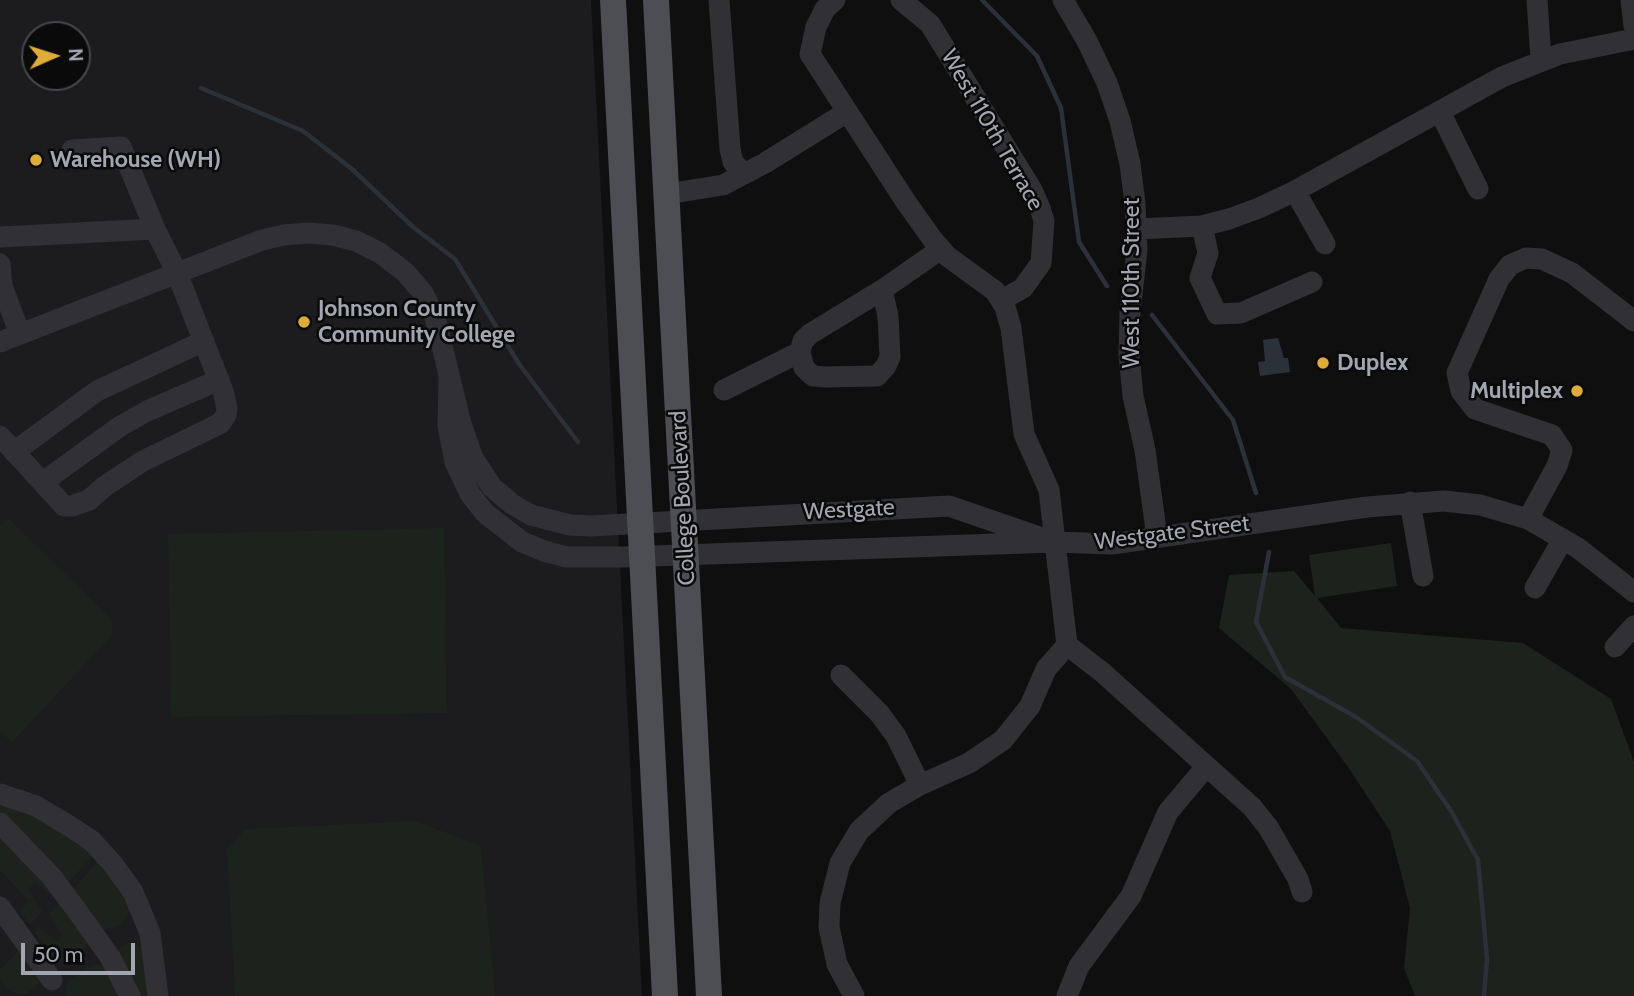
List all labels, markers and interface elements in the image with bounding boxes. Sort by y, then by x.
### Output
north arrow [21,21,91,91]
street label: West 110th Terrace [935,45,1049,215]
text: N [64,48,87,62]
place label: Warehouse (WH) [50,146,221,174]
marker: Warehouse (WH) [28,152,44,168]
street label: West 110th Street [1118,198,1146,368]
place label: Johnson County Community College [318,295,515,349]
marker: Johnson County Community College [296,314,312,330]
place label: Duplex [1337,349,1408,377]
marker: Duplex [1315,355,1331,371]
place label: Multiplex [1470,377,1563,405]
marker: Multiplex [1569,383,1585,399]
street label: College Boulevard [665,410,701,586]
street label: Westgate [803,494,895,526]
street label: Westgate Street [1093,510,1251,556]
scale bar [24,930,138,974]
text: 50 m [34,942,83,967]

